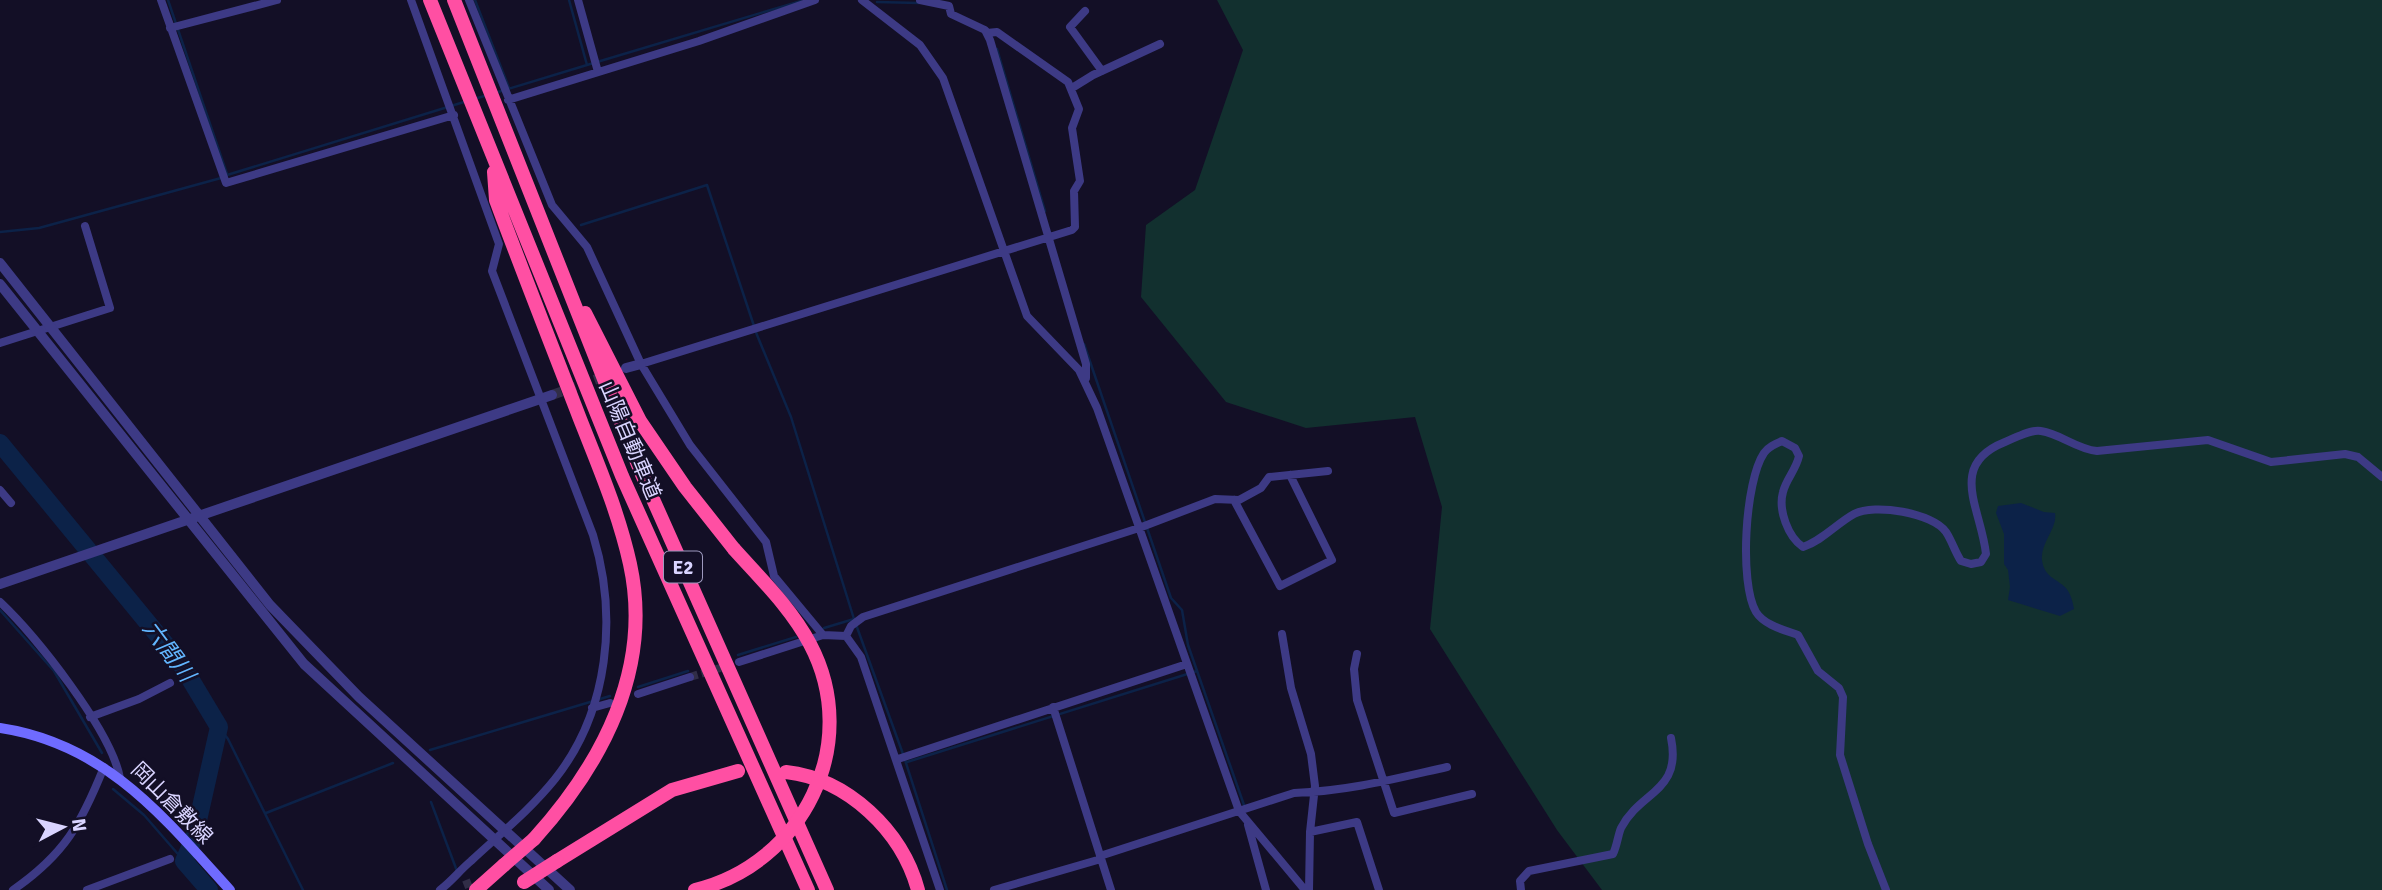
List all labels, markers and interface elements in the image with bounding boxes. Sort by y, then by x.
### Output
street label: 山陽自動車道 [593,377,667,503]
road number: E2 [664,552,702,582]
water label: 六間川 [136,615,203,690]
street label: 岡山倉敷線 [126,757,218,849]
north arrow [28,792,98,862]
text: N [66,817,92,833]

